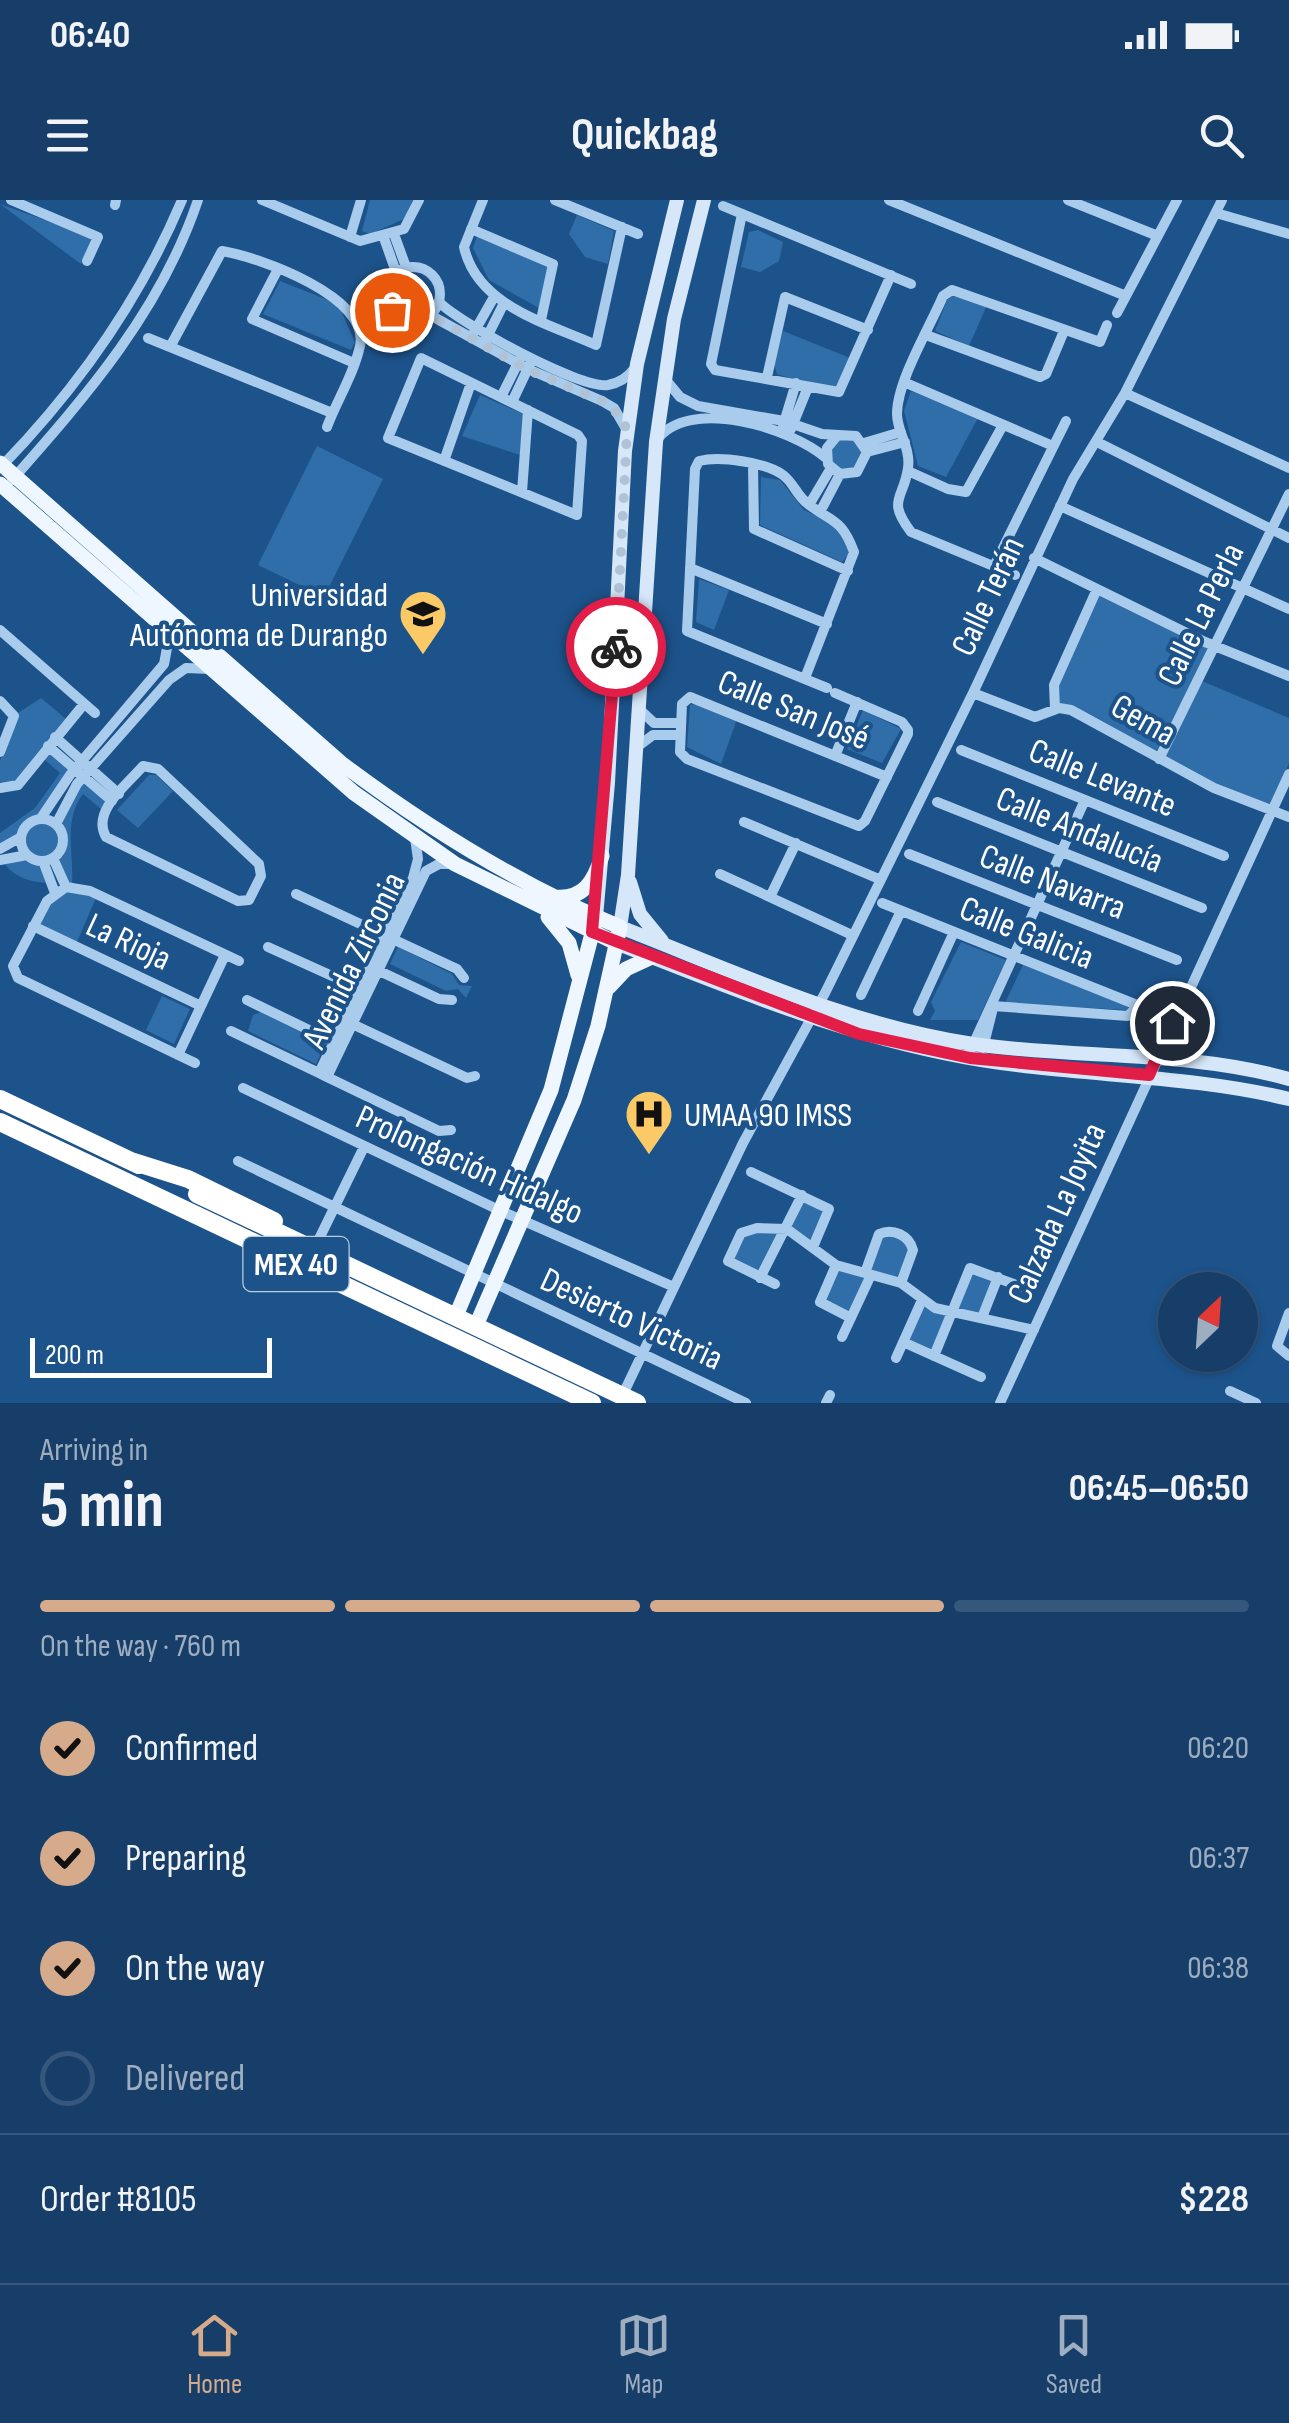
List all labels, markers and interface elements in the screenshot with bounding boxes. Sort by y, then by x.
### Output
text: 06:40 [50,13,130,58]
icon: menu [40,108,95,163]
text: Quickbag [571,108,718,163]
icon: search [1194,108,1249,163]
pin [350,268,435,353]
icon: bag [365,283,420,338]
street label: Calle Terán [942,530,1035,663]
street label: Calle La Perla [1148,536,1254,693]
place label: Universidad Autónoma de Durango [129,574,388,657]
school or university icon: Universidad Autónoma de Durango [397,588,449,656]
courier [566,597,666,697]
icon: bike [589,620,644,675]
street label: Calle San José [711,661,876,760]
street label: Gema [1103,685,1183,755]
street label: Calle Levante [1022,729,1182,827]
street label: Calle Andalucía [990,777,1169,883]
street label: Calle Navarra [973,835,1132,930]
street label: Avenida Zirconia [293,865,416,1057]
street label: Calle Galicia [953,887,1100,980]
street label: La Rioja [79,904,178,981]
pin [1130,981,1215,1066]
icon: home [1145,996,1200,1051]
hospital icon: UMAA 90 IMSS [623,1088,675,1156]
place label: UMAA 90 IMSS [684,1094,852,1137]
street label: Prolongación Hidalgo [349,1096,590,1235]
street label: Calzada La Joyita [998,1117,1116,1311]
road number: MEX 40 [244,1237,348,1291]
street label: Desierto Victoria [533,1258,729,1380]
north arrow [1158,1272,1258,1372]
map controls [1158,1272,1258,1372]
scale bar [30,1333,272,1378]
text: 200 m [45,1339,104,1372]
text: Arriving in [40,1431,148,1470]
text: 06:45–06:50 [1069,1466,1249,1511]
text: 5 min [40,1468,164,1546]
text: On the way · 760 m [40,1627,241,1666]
icon: check [40,1721,95,1776]
text: Confirmed [125,1726,258,1771]
text: 06:20 [1187,1729,1249,1768]
icon: check [40,1831,95,1886]
text: Preparing [125,1836,246,1881]
text: 06:37 [1188,1839,1249,1878]
icon: check [40,1941,95,1996]
text: On the way [125,1946,265,1991]
text: 06:38 [1187,1949,1249,1988]
text: Delivered [125,2056,245,2101]
text: Order #8105 [40,2177,197,2222]
text: $228 [1178,2177,1249,2222]
tab: Home [187,2308,242,2401]
tab: Map [616,2308,671,2401]
tab: Saved [1046,2308,1102,2401]

